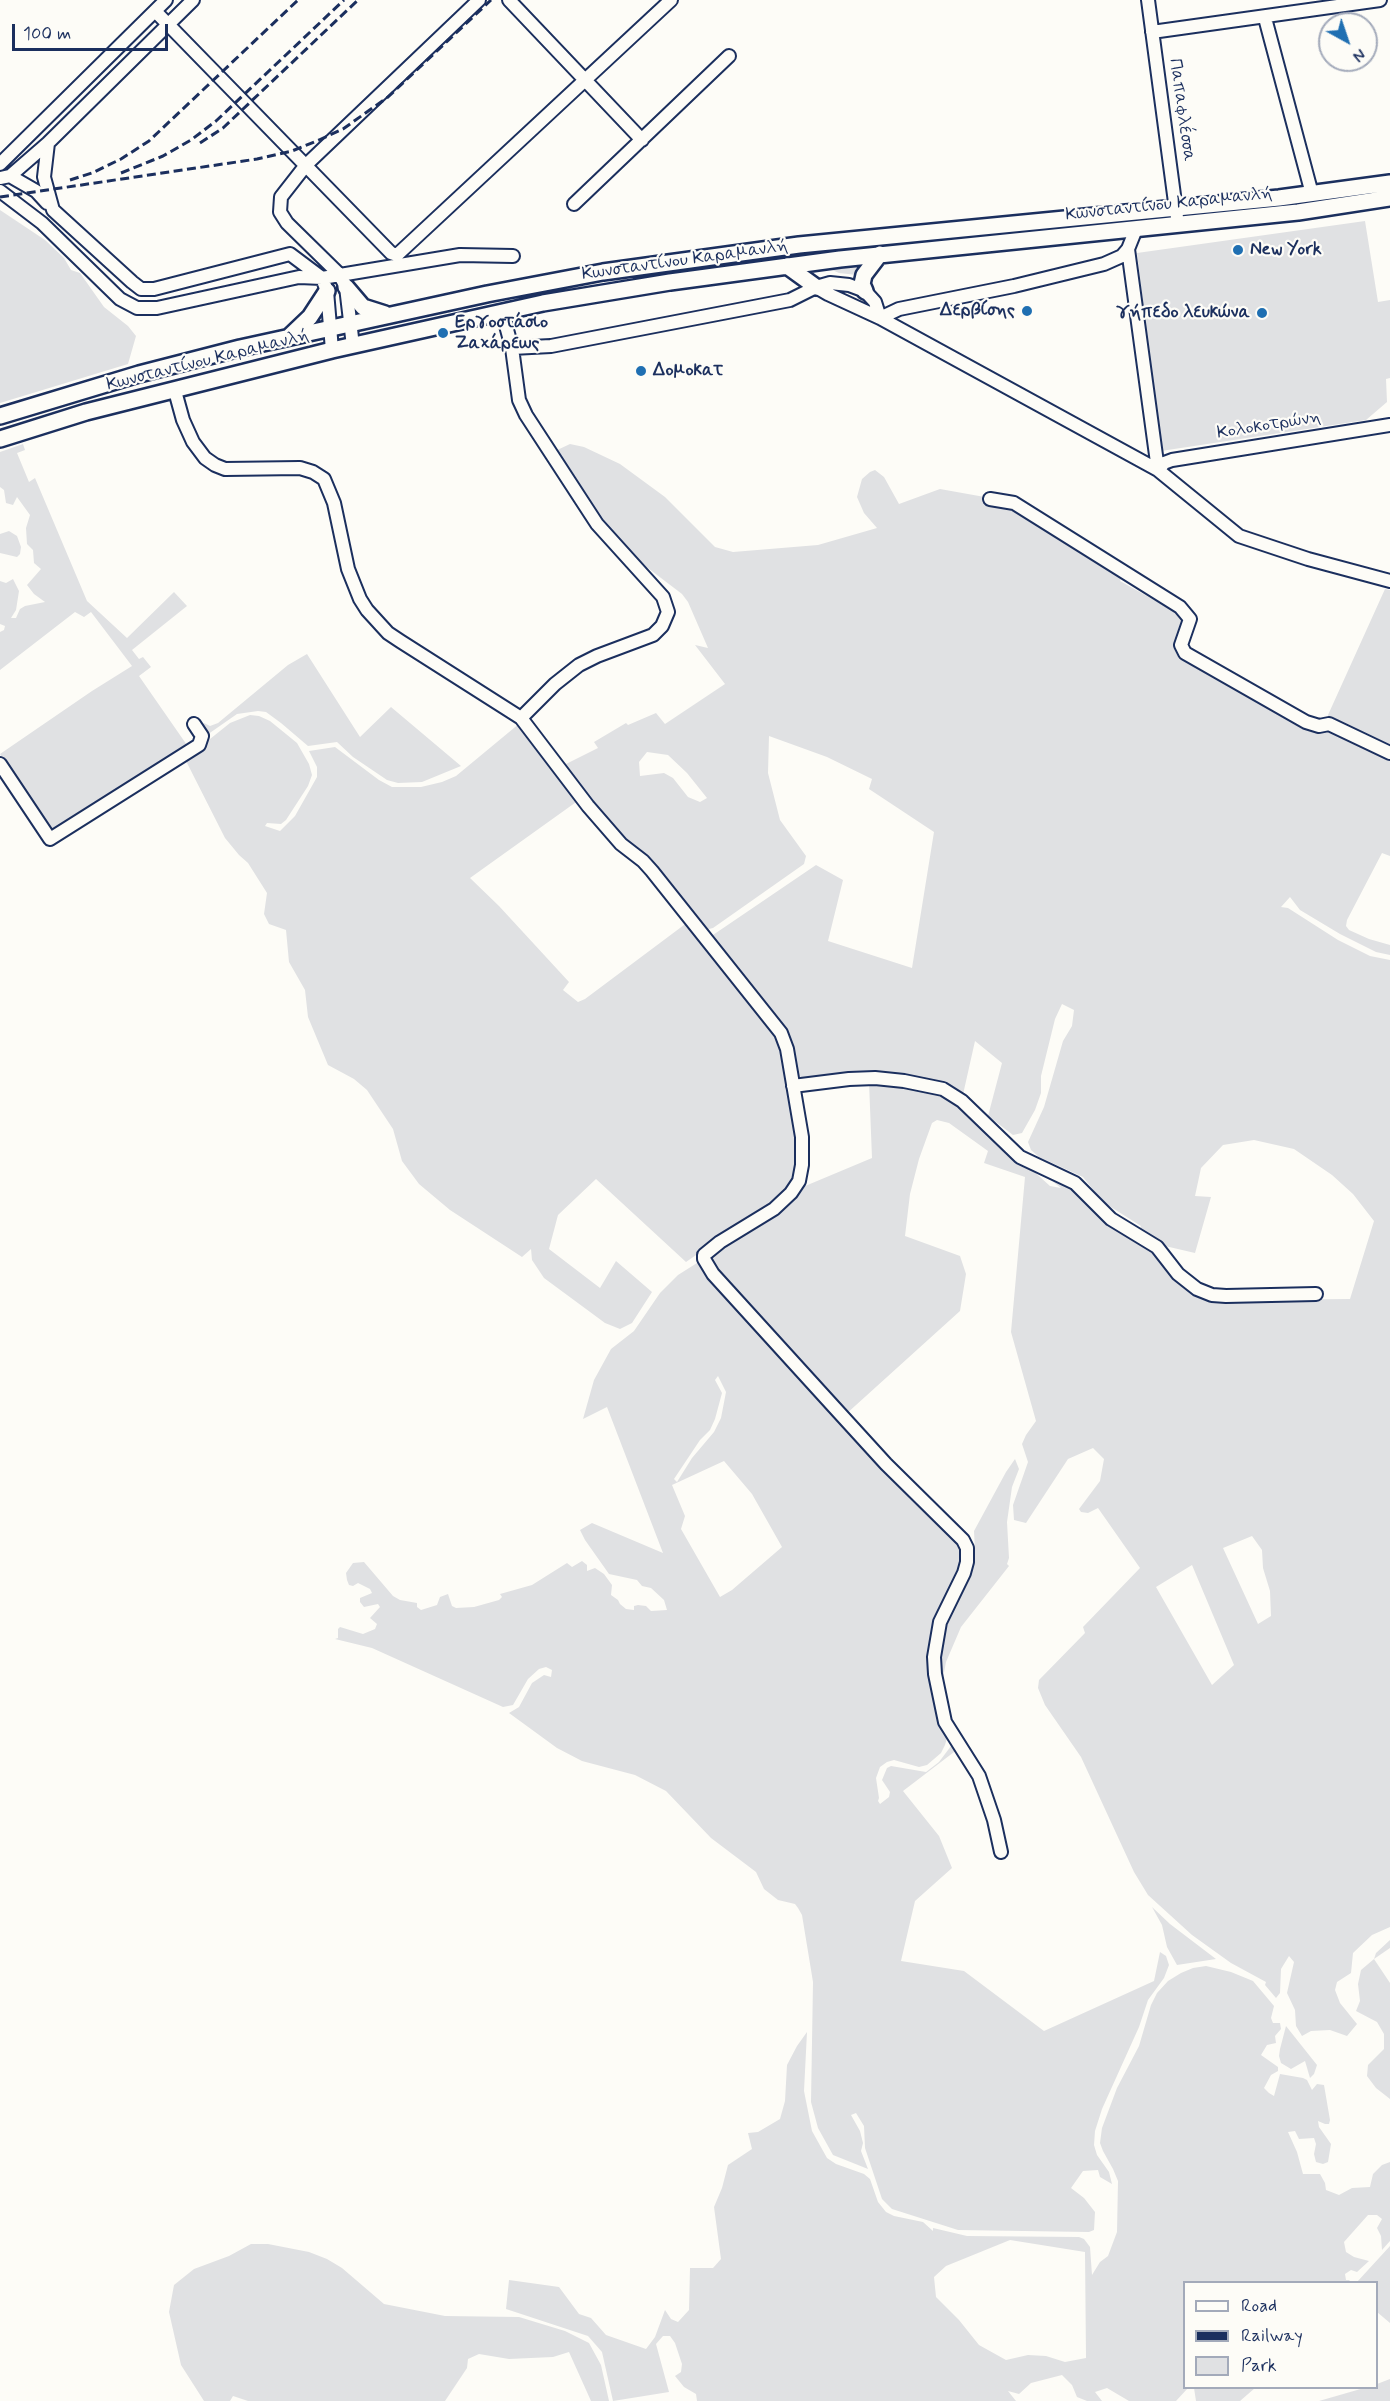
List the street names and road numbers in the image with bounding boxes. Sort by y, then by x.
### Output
street label: Παπαφλέσσα [1163,57,1199,163]
street label: Κωνσταντίνου Καραμανλή [1064,183,1274,227]
street label: Κωνσταντίνου Καραμανλή [581,236,789,286]
street label: Κωνσταντίνου Καραμανλή [105,325,311,397]
street label: Κολοκοτρώνη [1216,407,1322,445]

